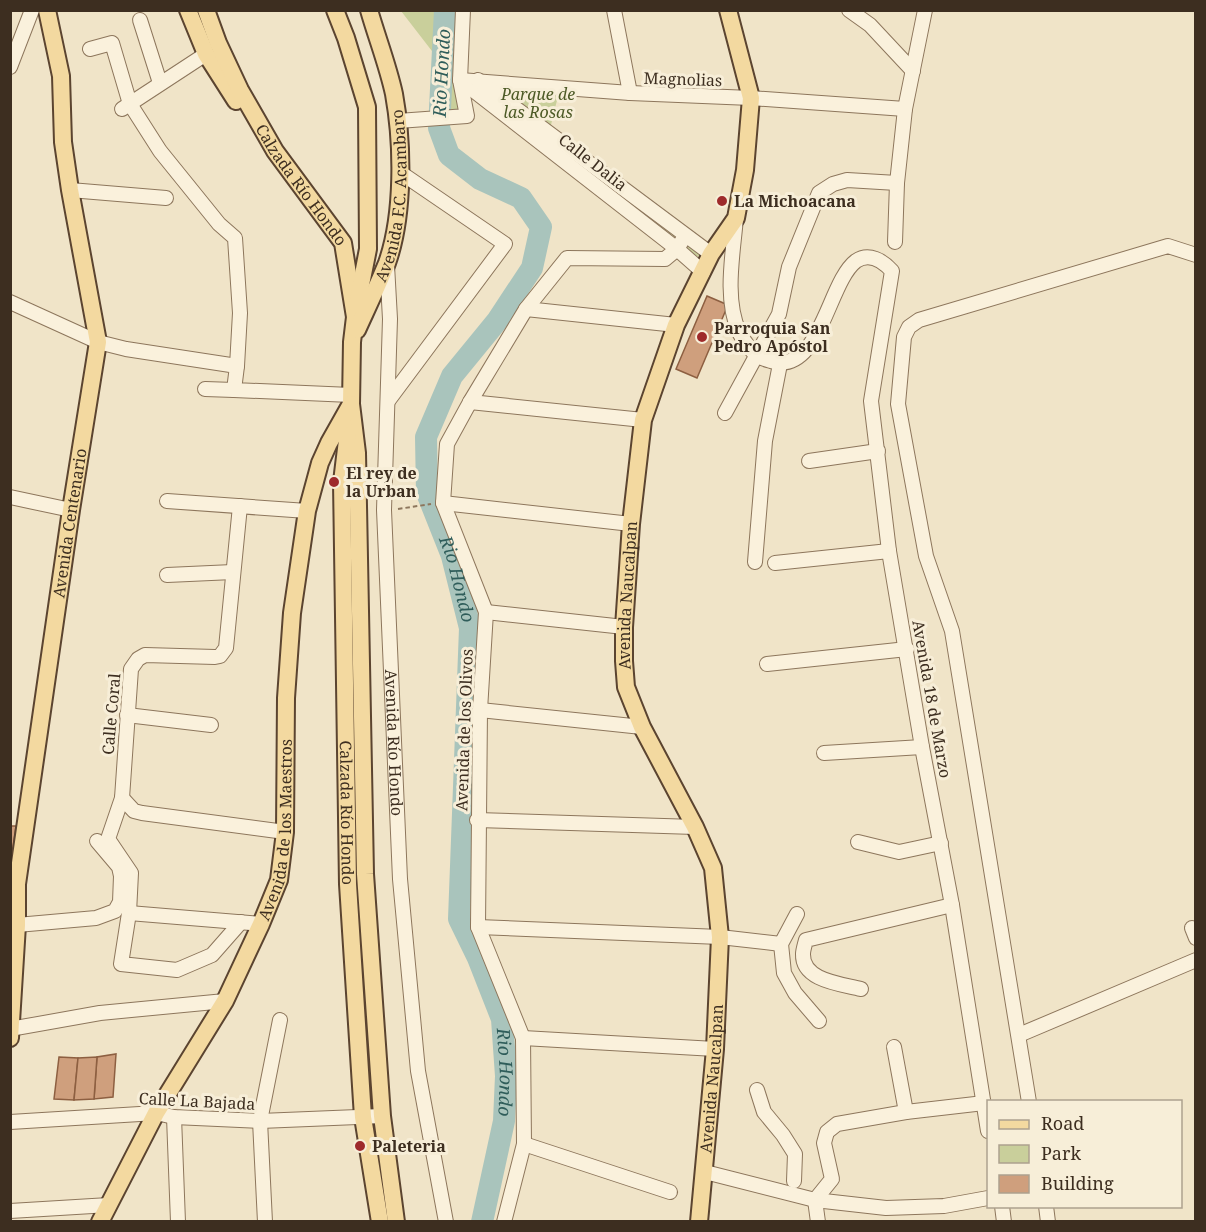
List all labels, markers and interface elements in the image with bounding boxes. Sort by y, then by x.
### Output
water label: Rio Hondo [427,28,455,119]
street label: Magnolias [643,67,723,91]
park label: Parque de las Rosas [500,83,575,123]
street label: Avenida F.C. Acambaro [369,108,411,285]
street label: Calzada Río Hondo [251,120,352,250]
street label: Calle Dalia [554,128,632,196]
place label: La Michoacana [734,190,856,212]
marker: La Michoacana [715,194,729,208]
place label: Parroquia San Pedro Apóstol [714,317,831,357]
marker: Parroquia San Pedro Apóstol [695,330,709,344]
street label: Avenida Centenario [47,447,92,599]
place label: El rey de la Urban [346,462,417,502]
marker: El rey de la Urban [327,475,341,489]
street label: Avenida Naucalpan [613,520,642,671]
water label: Rio Hondo [434,531,481,625]
street label: Avenida 18 de Marzo [907,618,957,780]
street label: Avenida de los Olivos [450,648,478,812]
street label: Avenida Río Hondo [380,669,408,817]
street label: Calle Coral [96,672,126,756]
street label: Avenida de los Maestros [253,739,297,924]
street label: Calzada Río Hondo [335,740,359,885]
street label: Avenida Naucalpan [694,1004,728,1154]
water label: Rio Hondo [492,1026,519,1117]
street label: Calle La Bajada [138,1087,256,1115]
legend [987,1100,1182,1208]
text: Road [1041,1111,1084,1135]
place label: Paleteria [372,1135,446,1157]
marker: Paleteria [353,1139,367,1153]
text: Park [1041,1141,1081,1165]
text: Building [1041,1171,1114,1195]

